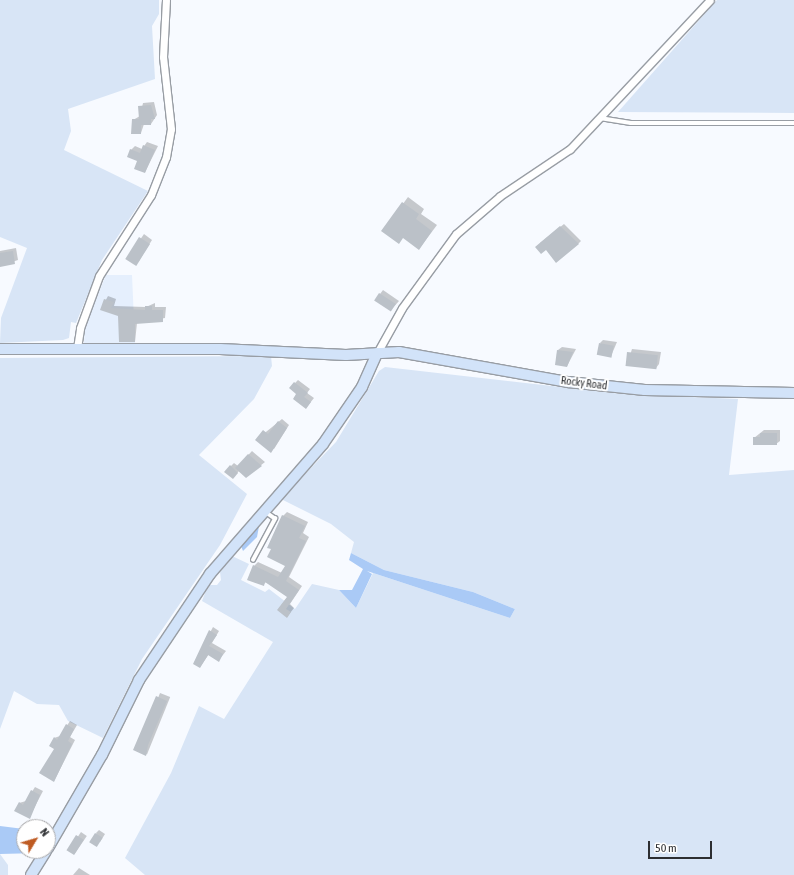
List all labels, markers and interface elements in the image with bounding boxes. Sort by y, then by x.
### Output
street label: Rocky Road [560,374,608,392]
north arrow [16,819,56,859]
text: N [38,826,51,838]
scale bar [650,833,714,859]
text: 50 m [655,841,677,855]

